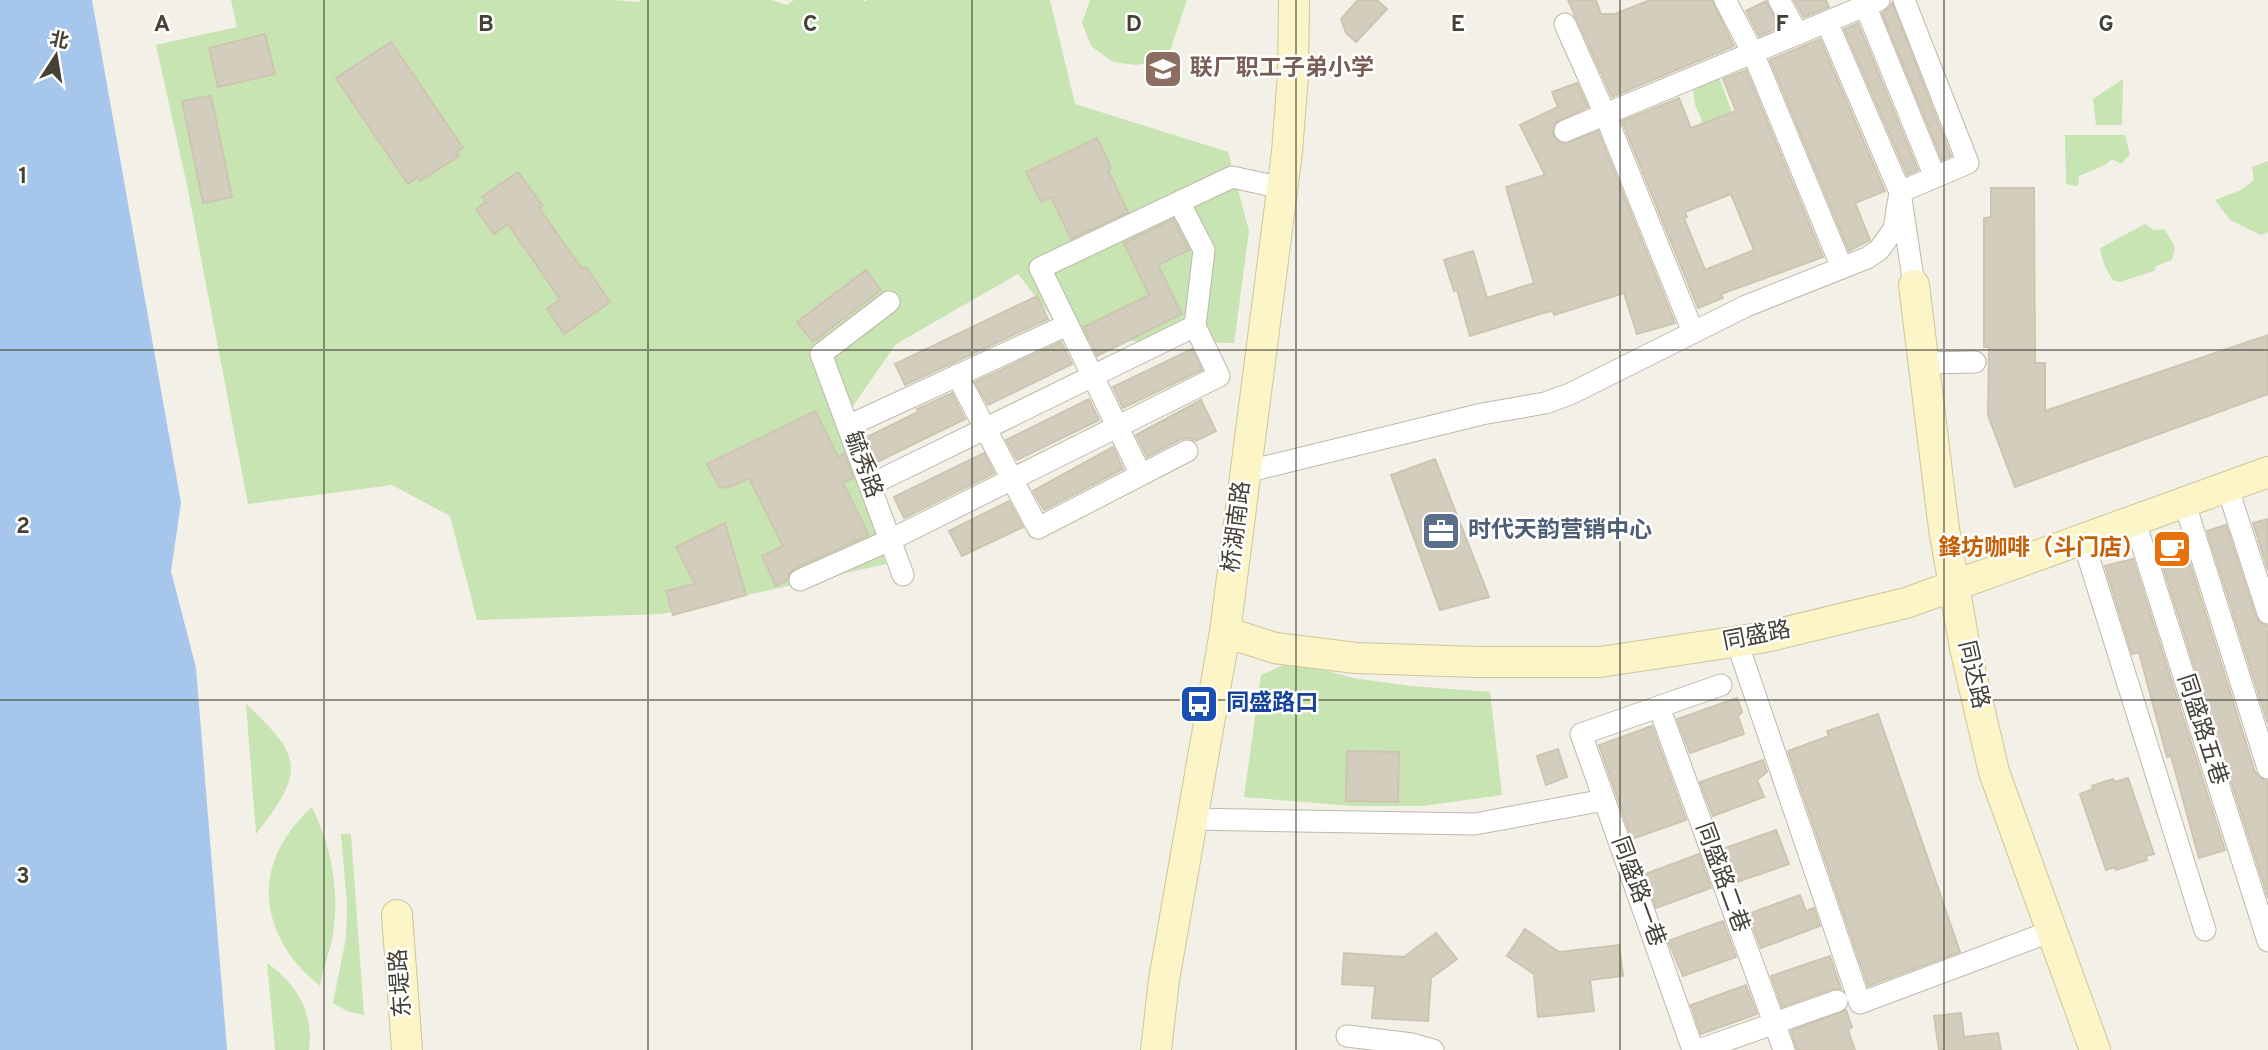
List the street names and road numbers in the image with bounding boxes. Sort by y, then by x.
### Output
street label: 毓秀路 [837,428,887,502]
street label: 桥湖南路 [1218,480,1258,574]
street label: 同盛路 [1720,616,1794,658]
street label: 同达路 [1950,638,1994,712]
street label: 同盛路五巷 [2169,671,2233,789]
street label: 同盛路二巷 [1688,819,1754,937]
street label: 同盛路一巷 [1604,833,1670,951]
street label: 东堤路 [385,948,419,1018]

